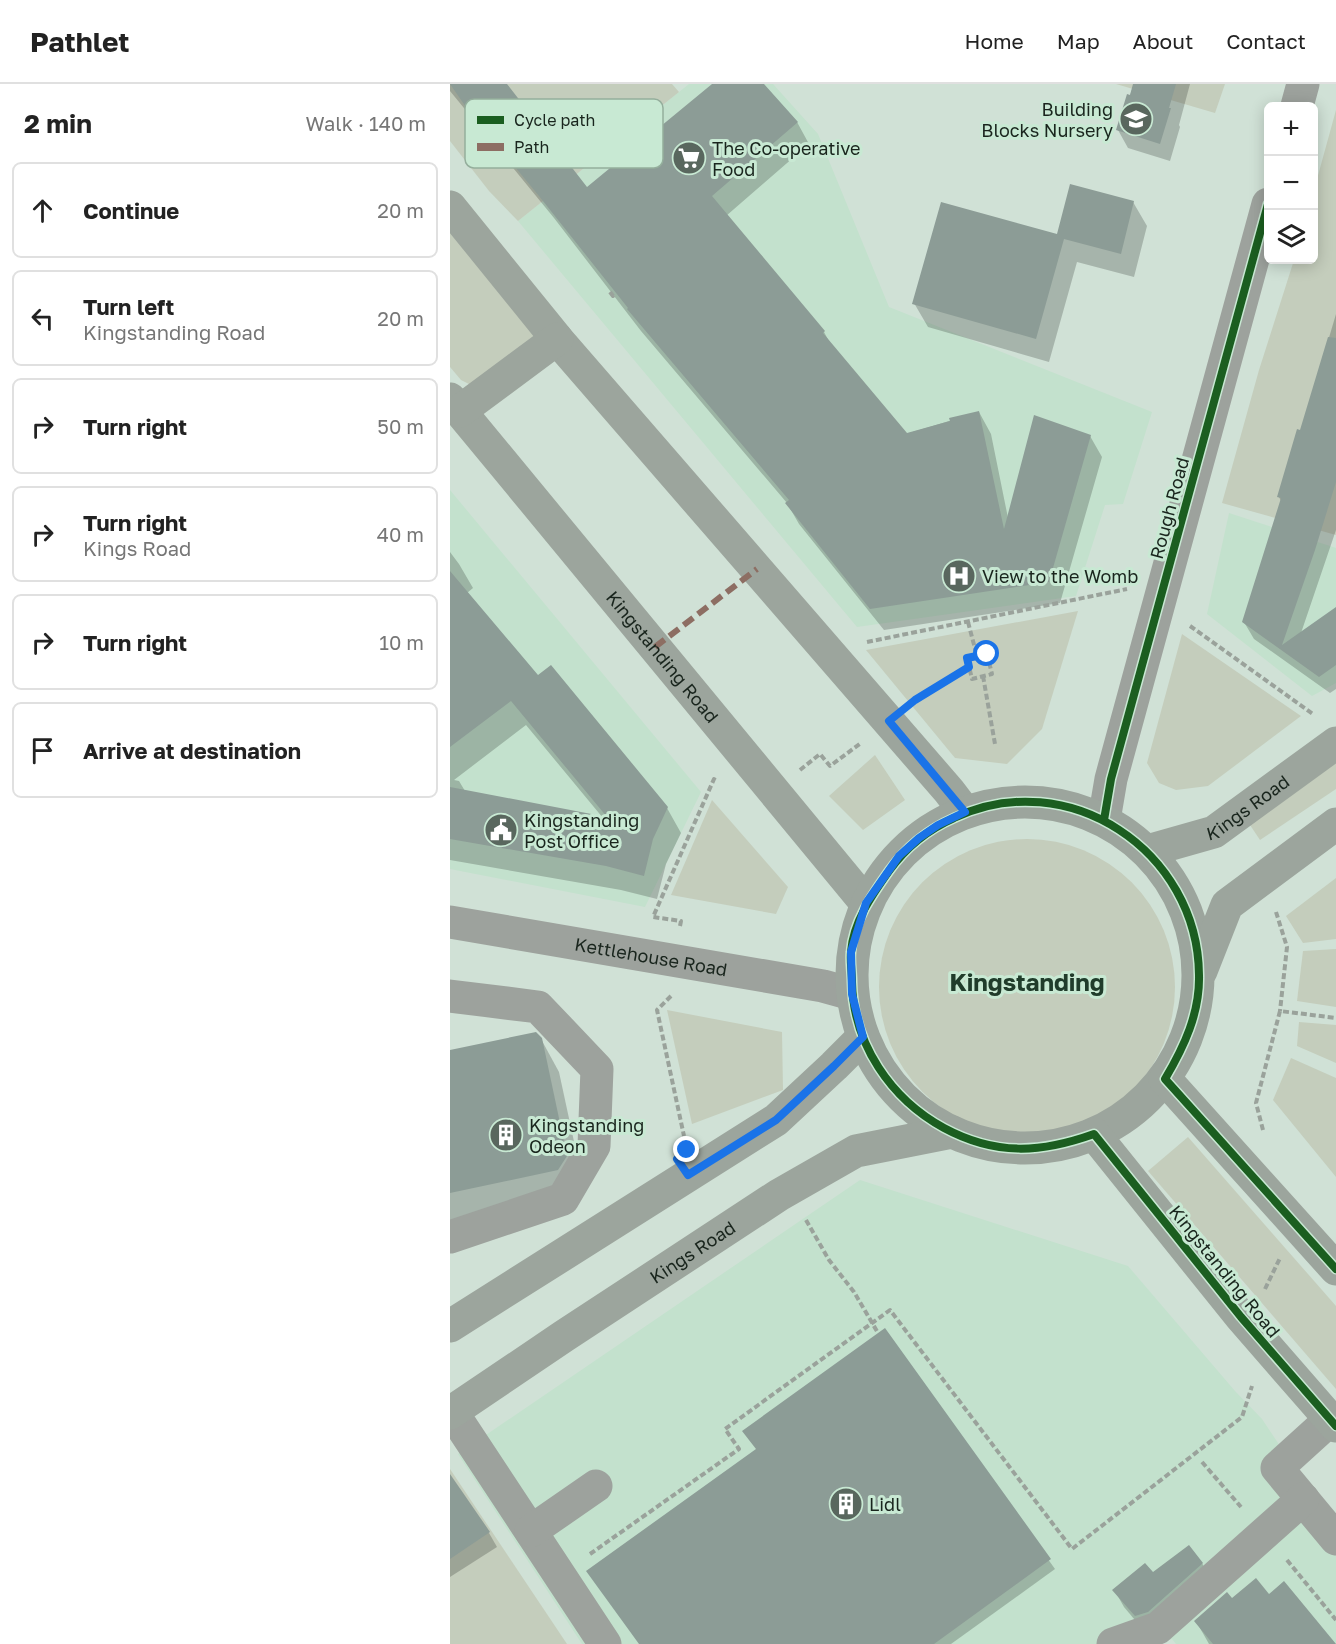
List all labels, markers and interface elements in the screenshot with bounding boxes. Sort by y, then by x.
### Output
text: Pathlet [30,25,130,58]
text: Home [964,28,1024,54]
text: Map [1057,28,1100,54]
text: About [1133,28,1193,54]
text: Contact [1226,28,1306,54]
place label: Building Blocks Nursery [981,98,1113,141]
legend [465,99,663,168]
school or university icon: Building Blocks Nursery [1118,101,1154,137]
map controls [1264,102,1318,264]
button: + [1264,102,1318,156]
text: 2 min [24,108,92,139]
text: Cycle path [514,110,595,130]
text: Walk · 140 m [306,111,426,135]
text: Path [514,137,549,157]
place label: The Co-operative Food [712,137,860,180]
supermarket icon: The Co-operative Food [671,140,707,176]
button: − [1264,156,1318,210]
icon: ahead [26,194,59,227]
text: Continue [83,197,179,224]
text: 20 m [377,198,424,222]
button: layers [1264,210,1318,264]
text: Turn left [83,293,174,320]
icon: left [26,302,59,335]
text: 20 m [377,306,424,330]
text: Kingstanding Road [83,320,265,344]
icon: right [26,410,59,443]
text: Turn right [83,413,187,440]
text: 50 m [377,414,424,438]
street label: Rough Road [1145,455,1193,561]
text: Turn right [83,509,187,536]
icon: right [26,518,59,551]
text: 40 m [377,522,424,546]
text: Kings Road [83,536,191,560]
hospital icon: View to the Womb [941,558,977,594]
place label: View to the Womb [982,565,1138,587]
street label: Kingstanding Road [602,586,723,727]
icon: right [26,626,59,659]
text: Turn right [83,629,187,656]
text: 10 m [379,630,424,654]
route start [973,640,999,666]
icon: arrive [26,734,59,767]
text: Arrive at destination [83,737,301,764]
street label: Kings Road [1204,770,1293,845]
place label: Kingstanding Post Office [524,809,639,852]
public building icon: Kingstanding Post Office [483,812,519,848]
street label: Kettlehouse Road [573,933,729,980]
district label: Kingstanding [949,967,1105,996]
place label: Kingstanding Odeon [529,1114,644,1157]
building icon: Kingstanding Odeon [488,1117,524,1153]
route end [673,1136,699,1162]
street label: Kingstanding Road [1165,1200,1285,1342]
street label: Kings Road [645,1216,739,1288]
building icon: Lidl [828,1486,864,1522]
place label: Lidl [869,1493,901,1515]

